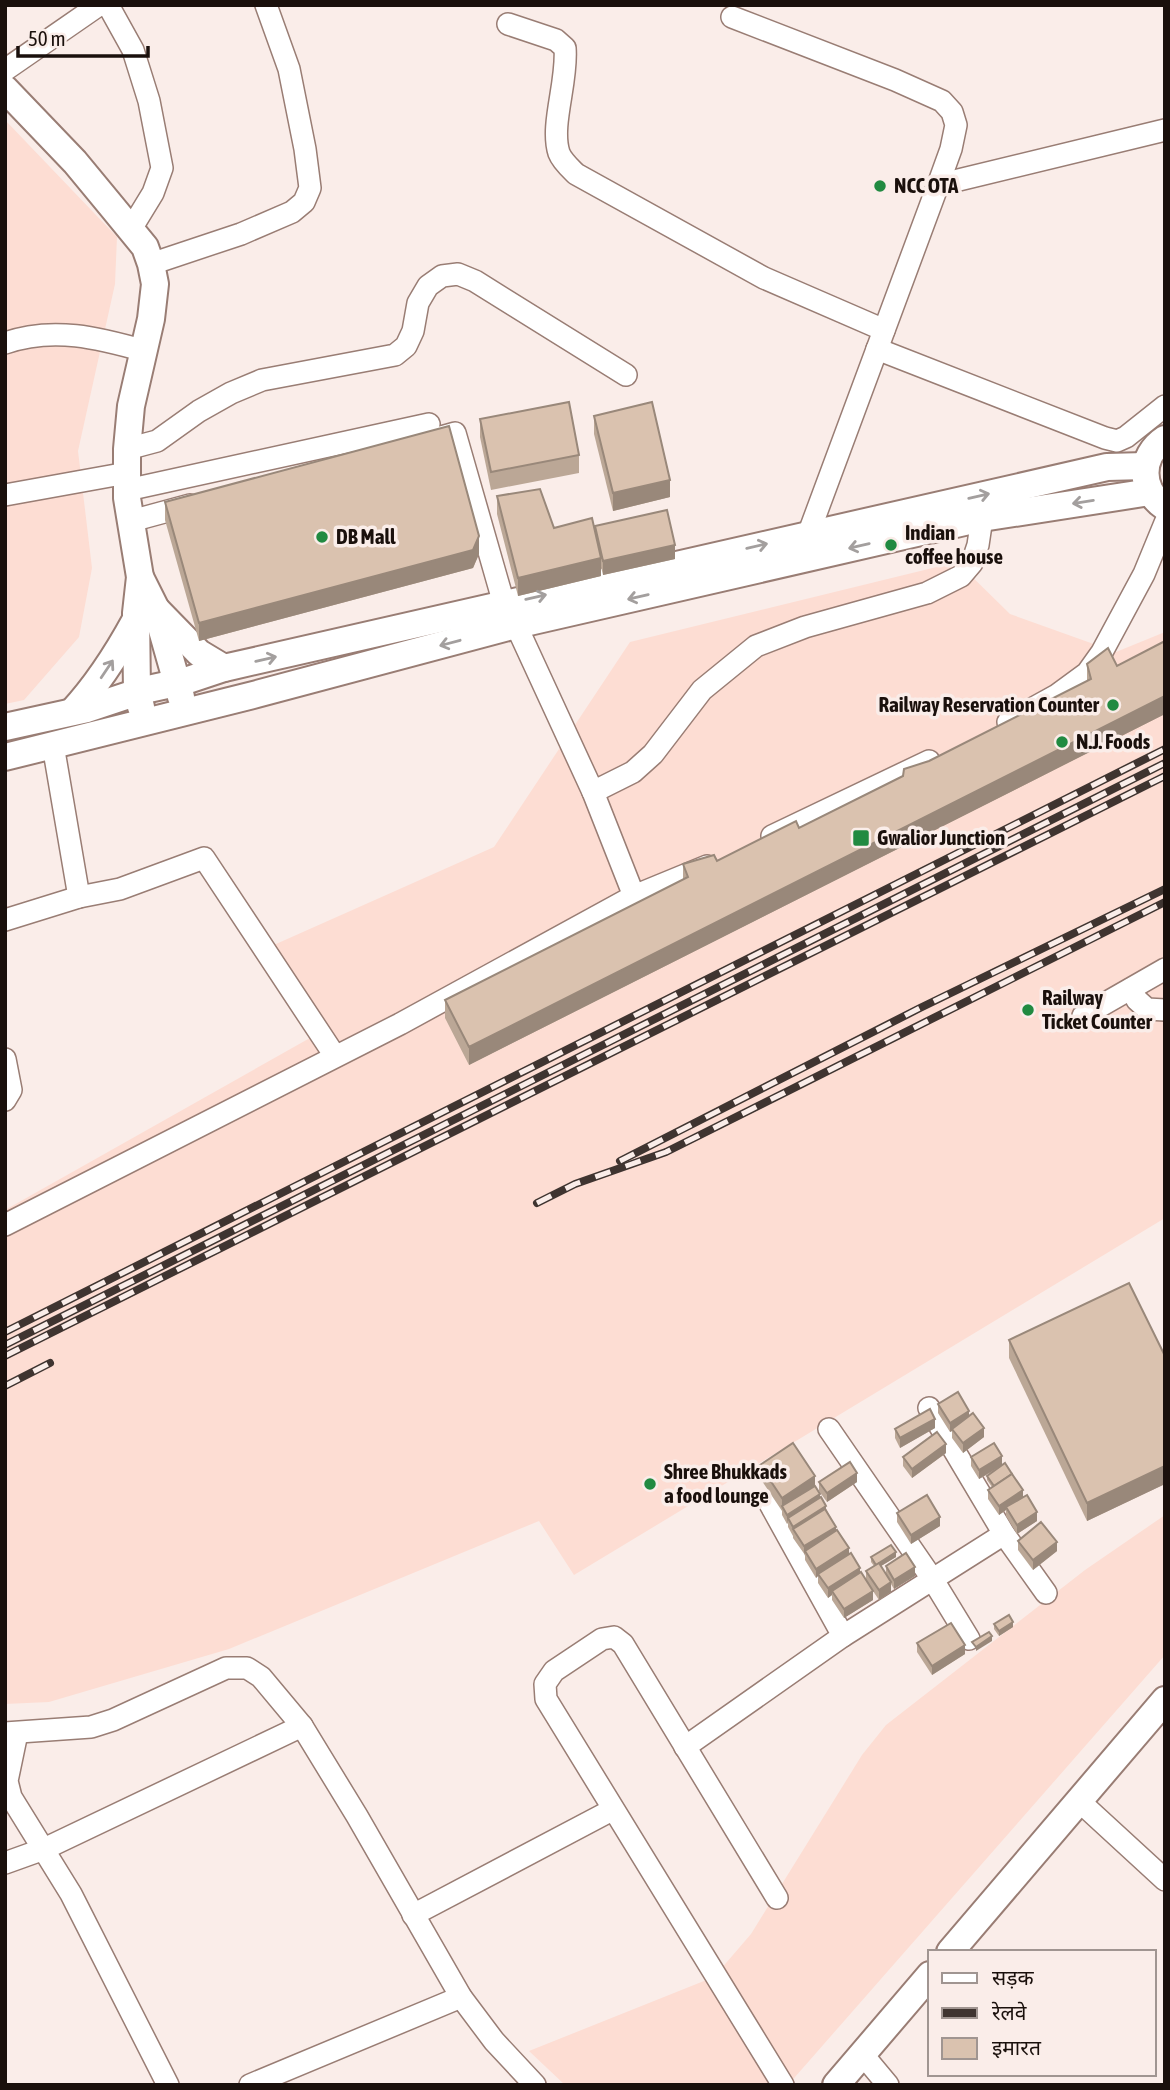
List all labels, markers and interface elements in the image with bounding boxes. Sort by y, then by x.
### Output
scale bar [18,14,147,58]
text: 50 m [28,26,66,50]
place label: NCC OTA [894,173,959,197]
marker: NCC OTA [872,178,888,194]
one-way arrow [967,488,990,502]
one-way arrow [1072,496,1094,509]
place label: Indian coffee house [905,520,1003,568]
place label: DB Mall [336,524,396,548]
marker: DB Mall [314,529,330,545]
marker: Indian coffee house [883,537,899,553]
one-way arrow [745,539,768,552]
one-way arrow [848,540,871,553]
one-way arrow [524,589,547,603]
one-way arrow [627,591,650,604]
one-way arrow [440,637,462,650]
one-way arrow [254,651,277,665]
one-way arrow [100,660,115,679]
place label: Railway Reservation Counter [879,692,1100,716]
marker: Railway Reservation Counter [1105,697,1121,713]
place label: N.J. Foods [1076,729,1151,753]
marker: N.J. Foods [1054,734,1070,750]
place label: Gwalior Junction [877,825,1005,849]
marker: Gwalior Junction [851,828,871,848]
place label: Railway Ticket Counter [1042,985,1153,1033]
marker: Railway Ticket Counter [1020,1002,1036,1018]
place label: Shree Bhukkads a food lounge [664,1459,788,1507]
marker: Shree Bhukkads a food lounge [642,1476,658,1492]
legend [928,1950,1156,2076]
text: सड़क [992,1965,1034,1989]
text: रेलवे [991,2000,1027,2024]
text: इमारत [992,2035,1042,2059]

